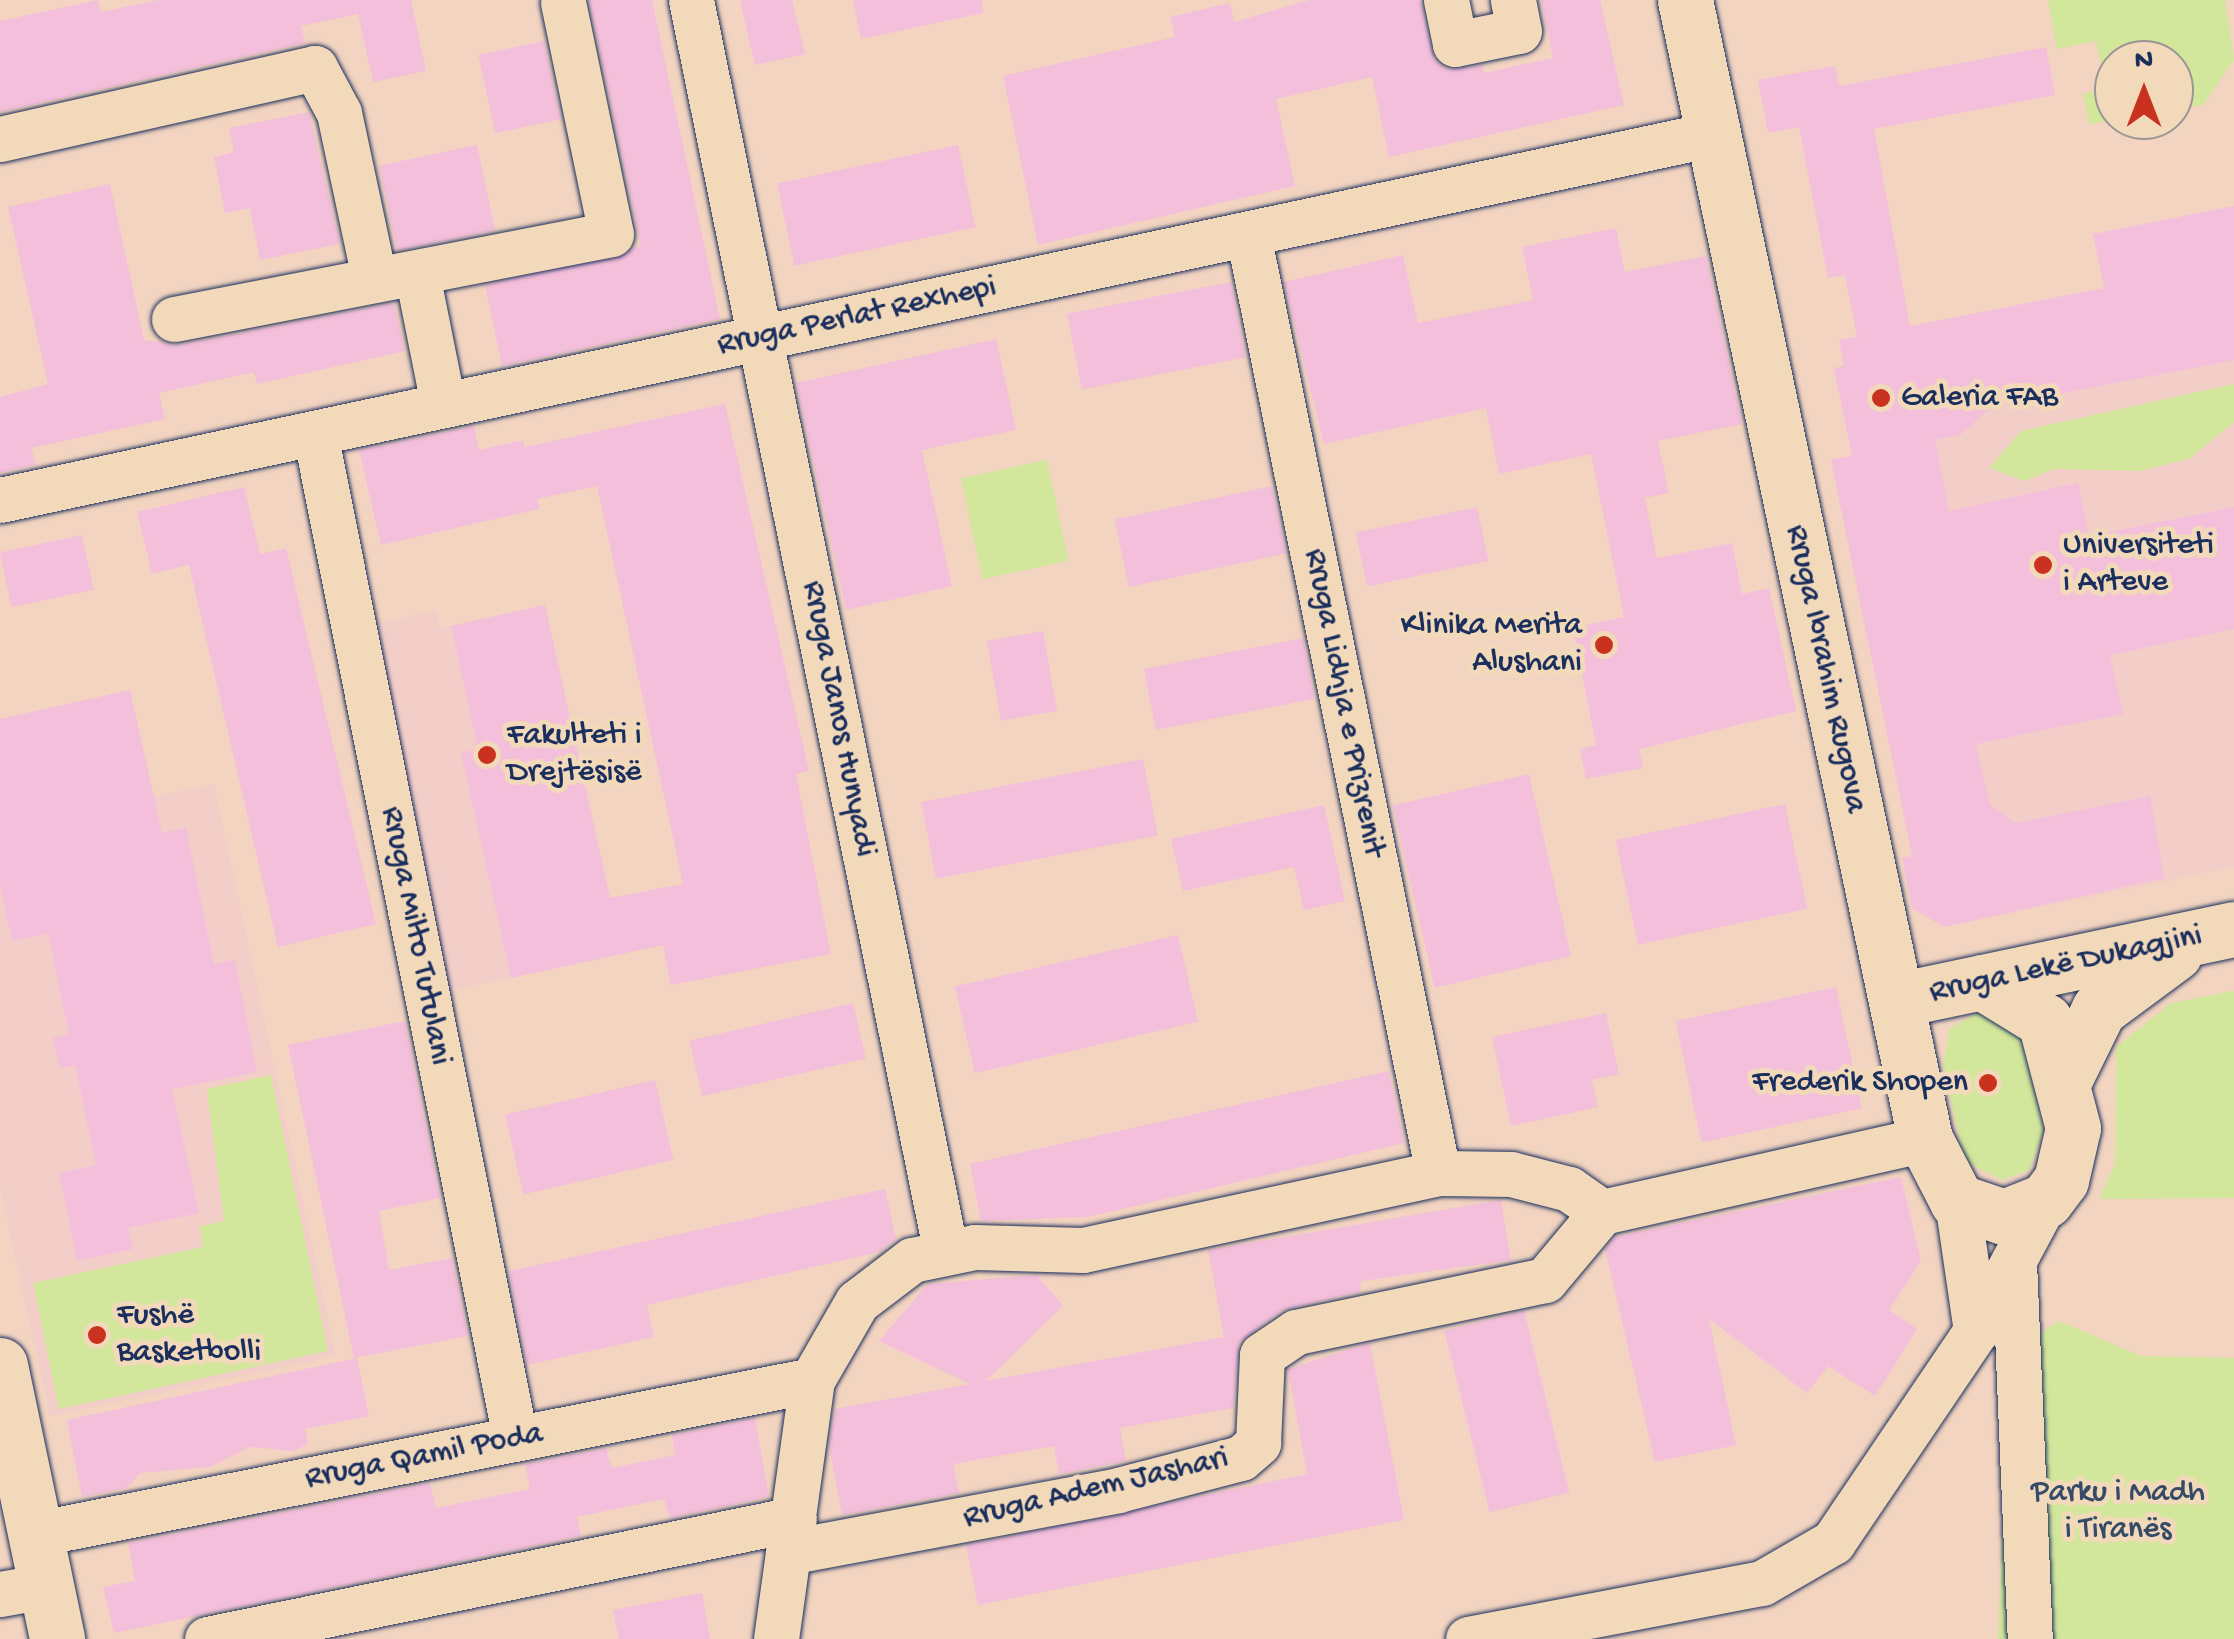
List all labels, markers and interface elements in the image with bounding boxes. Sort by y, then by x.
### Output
north arrow [2094,40,2194,140]
text: N [2135,45,2153,78]
street label: Rruga Perlat Rexhepi [714,269,1000,365]
place label: Galeria FAB [1901,379,2058,417]
marker: Galeria FAB [1870,387,1892,409]
street label: Rruga Ibrahim Rugova [1776,522,1874,816]
place label: Universiteti i Arteve [2063,528,2214,603]
street label: Rruga Lidhja e Prizrenit [1294,546,1392,860]
marker: Universiteti i Arteve [2032,554,2054,576]
street label: Rruga Janos Hunyadi [792,578,884,860]
place label: Klinika Merita Alushani [1401,608,1582,683]
marker: Klinika Merita Alushani [1591,632,1617,658]
place label: Fakulteti i Drejtësisë [507,718,642,793]
marker: Fakulteti i Drejtësisë [476,744,498,766]
street label: Rruga Milto Tutulani [371,804,459,1068]
street label: Rruga Lekë Dukagjini [1926,917,2206,1013]
place label: Frederik Shopen [1752,1064,1968,1102]
marker: Frederik Shopen [1977,1072,1999,1094]
place label: Fushë Basketbolli [117,1298,261,1373]
marker: Fushë Basketbolli [86,1324,108,1346]
street label: Rruga Qamil Poda [302,1415,546,1499]
street label: Rruga Adem Jashari [960,1440,1232,1538]
park label: Parku i Madh i Tiranës [2031,1475,2205,1550]

